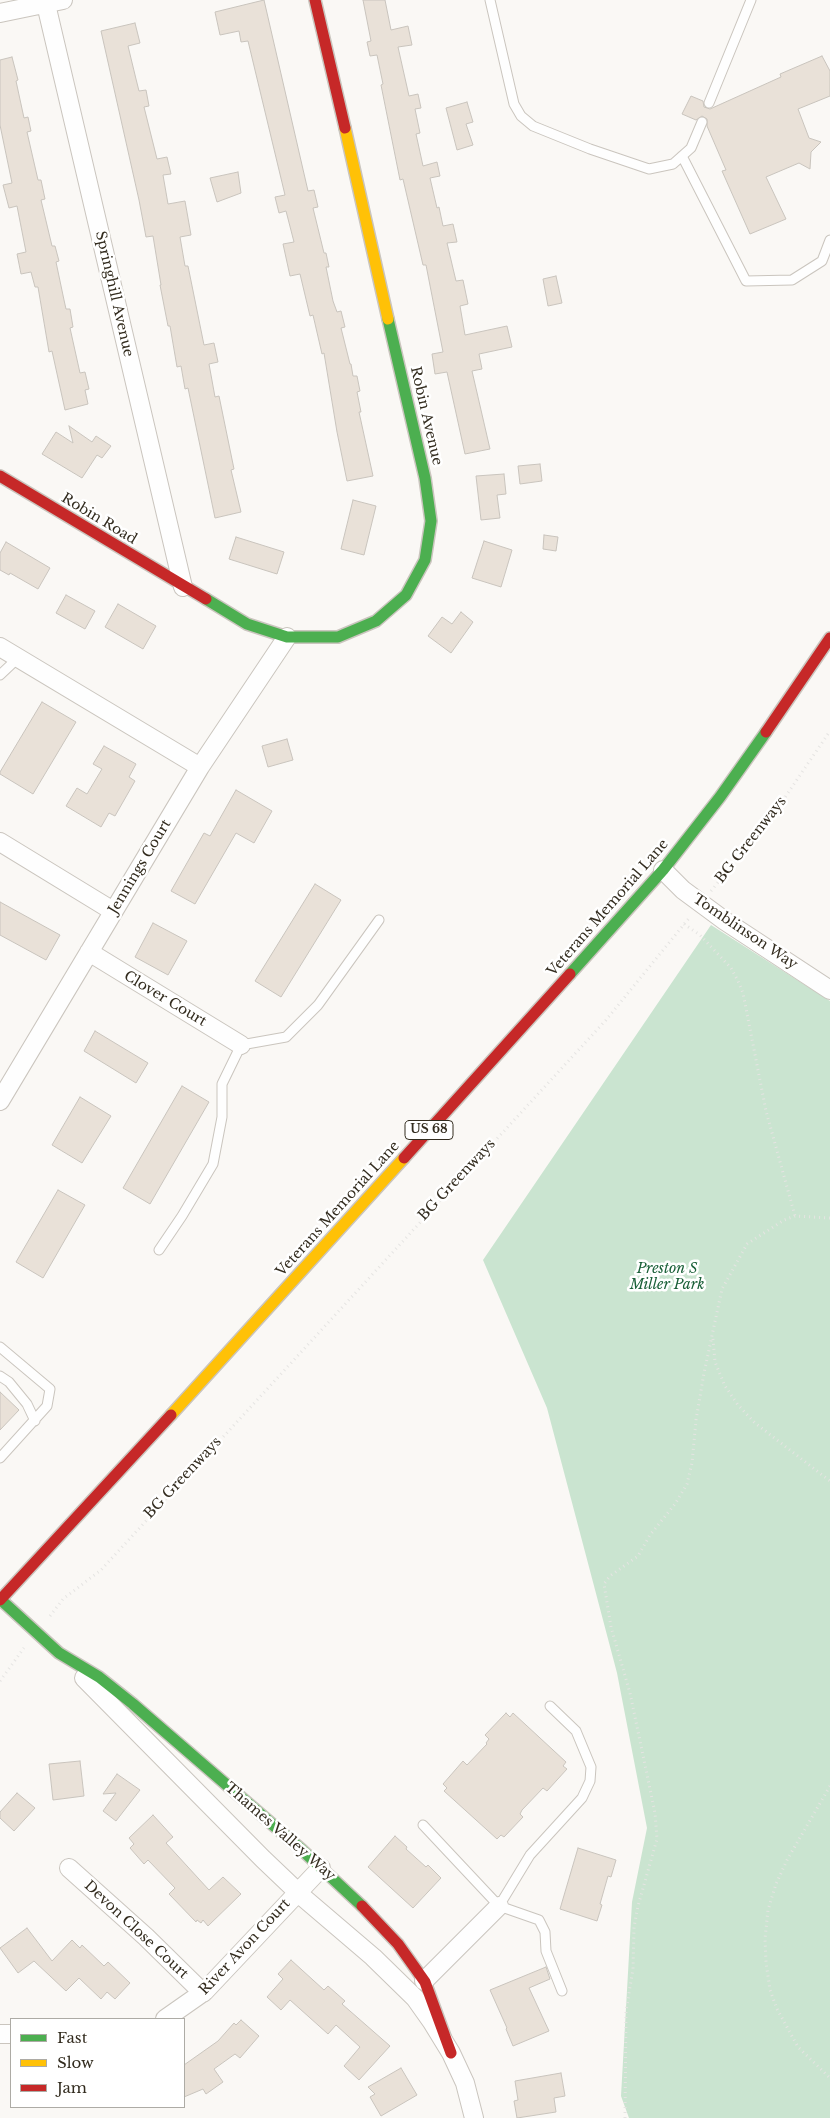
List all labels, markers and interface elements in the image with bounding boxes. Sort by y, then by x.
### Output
street label: Springhill Avenue [91,229,137,359]
street label: Robin Avenue [406,365,446,467]
street label: Robin Road [58,490,140,548]
street label: BG Greenways [712,793,790,887]
street label: Jennings Court [105,817,175,917]
street label: Veterans Memorial Lane [544,836,672,980]
street label: Tomblinson Way [689,891,801,973]
street label: Clover Court [121,968,209,1030]
road number: US 68 [405,1120,453,1140]
street label: BG Greenways [415,1136,499,1224]
street label: Veterans Memorial Lane [273,1138,403,1280]
park label: Preston S Miller Park [630,1261,704,1294]
street label: BG Greenways [141,1434,225,1522]
street label: Thames Valley Way [221,1779,339,1885]
street label: Devon Close Court [80,1877,192,1983]
street label: River Avon Court [196,1895,294,1999]
legend [10,2018,185,2108]
text: Fast [57,2028,87,2047]
text: Slow [57,2053,94,2072]
text: Jam [57,2078,87,2097]

